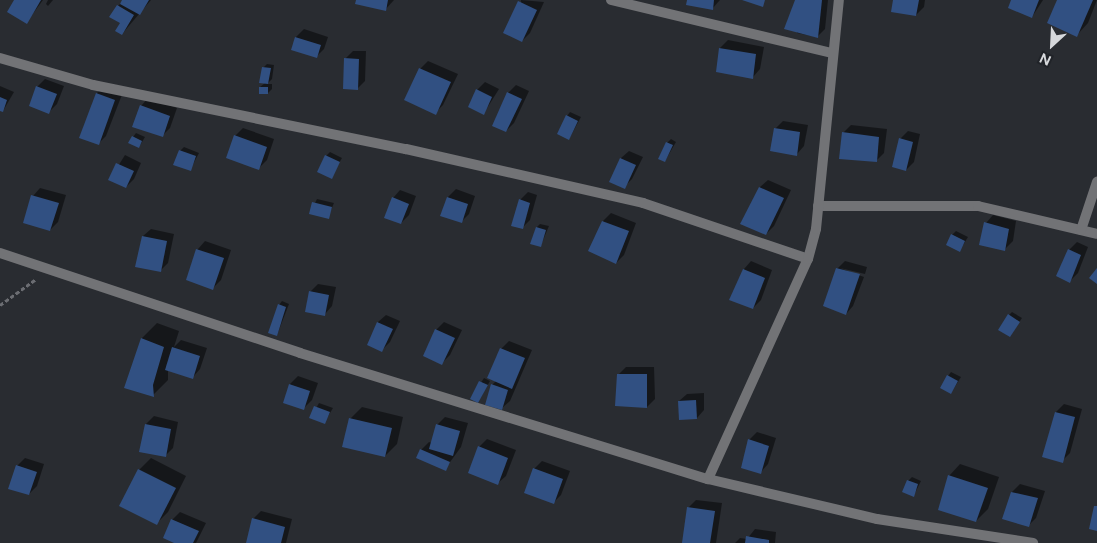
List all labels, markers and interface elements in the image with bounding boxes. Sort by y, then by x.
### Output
north arrow [1027,20,1077,70]
text: N [1037,49,1054,69]

